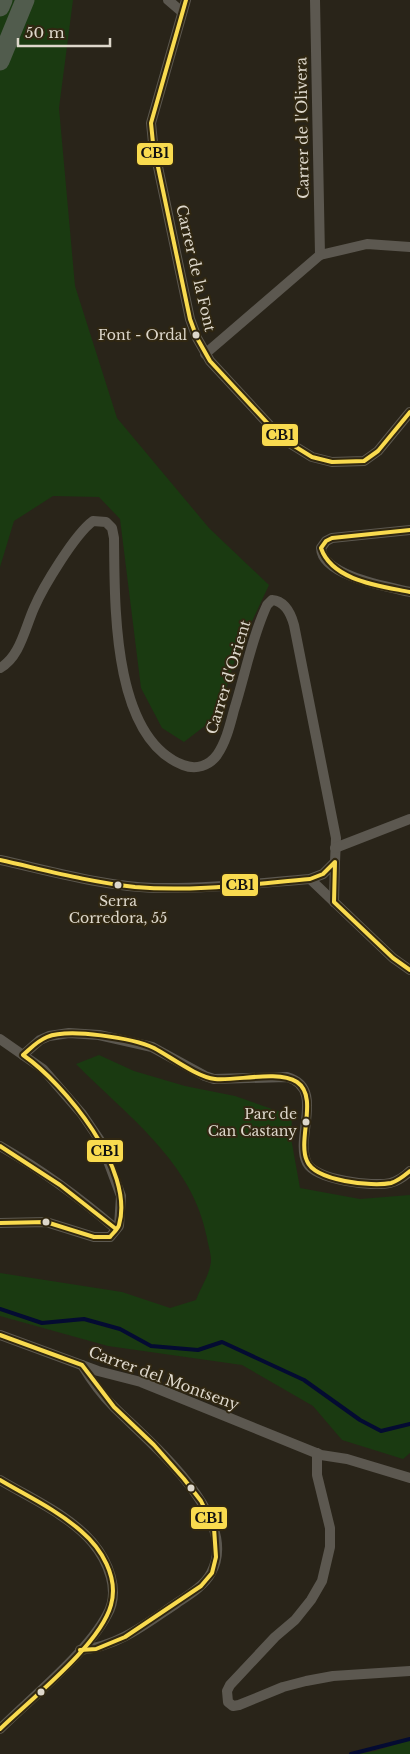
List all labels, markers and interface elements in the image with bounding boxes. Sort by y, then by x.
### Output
scale bar [18,15,110,47]
text: 50 m [25,23,65,42]
street label: Carrer de l'Olivera [291,56,313,199]
line badge: CB1 [136,142,174,166]
text: CB1 [141,144,169,162]
street label: Carrer de la Font [172,203,220,334]
place label: Font - Ordal [98,326,187,344]
marker: Font - Ordal [191,330,201,340]
line badge: CB1 [261,423,299,447]
text: CB1 [266,426,294,444]
street label: Carrer d'Orient [202,617,254,736]
line badge: CB1 [221,873,259,897]
text: CB1 [226,876,254,894]
marker: Serra Corredora, 55 [113,880,123,890]
place label: Serra Corredora, 55 [69,892,167,927]
place label: Parc de Can Castany [208,1105,297,1140]
marker: Parc de Can Castany [301,1117,311,1127]
line badge: CB1 [86,1139,124,1163]
text: CB1 [91,1142,119,1160]
unlabelled marker [41,1217,51,1227]
street label: Carrer del Montseny [86,1342,242,1414]
unlabelled marker [186,1483,196,1493]
line badge: CB1 [190,1506,228,1530]
text: CB1 [195,1509,223,1527]
unlabelled marker [36,1687,46,1697]

